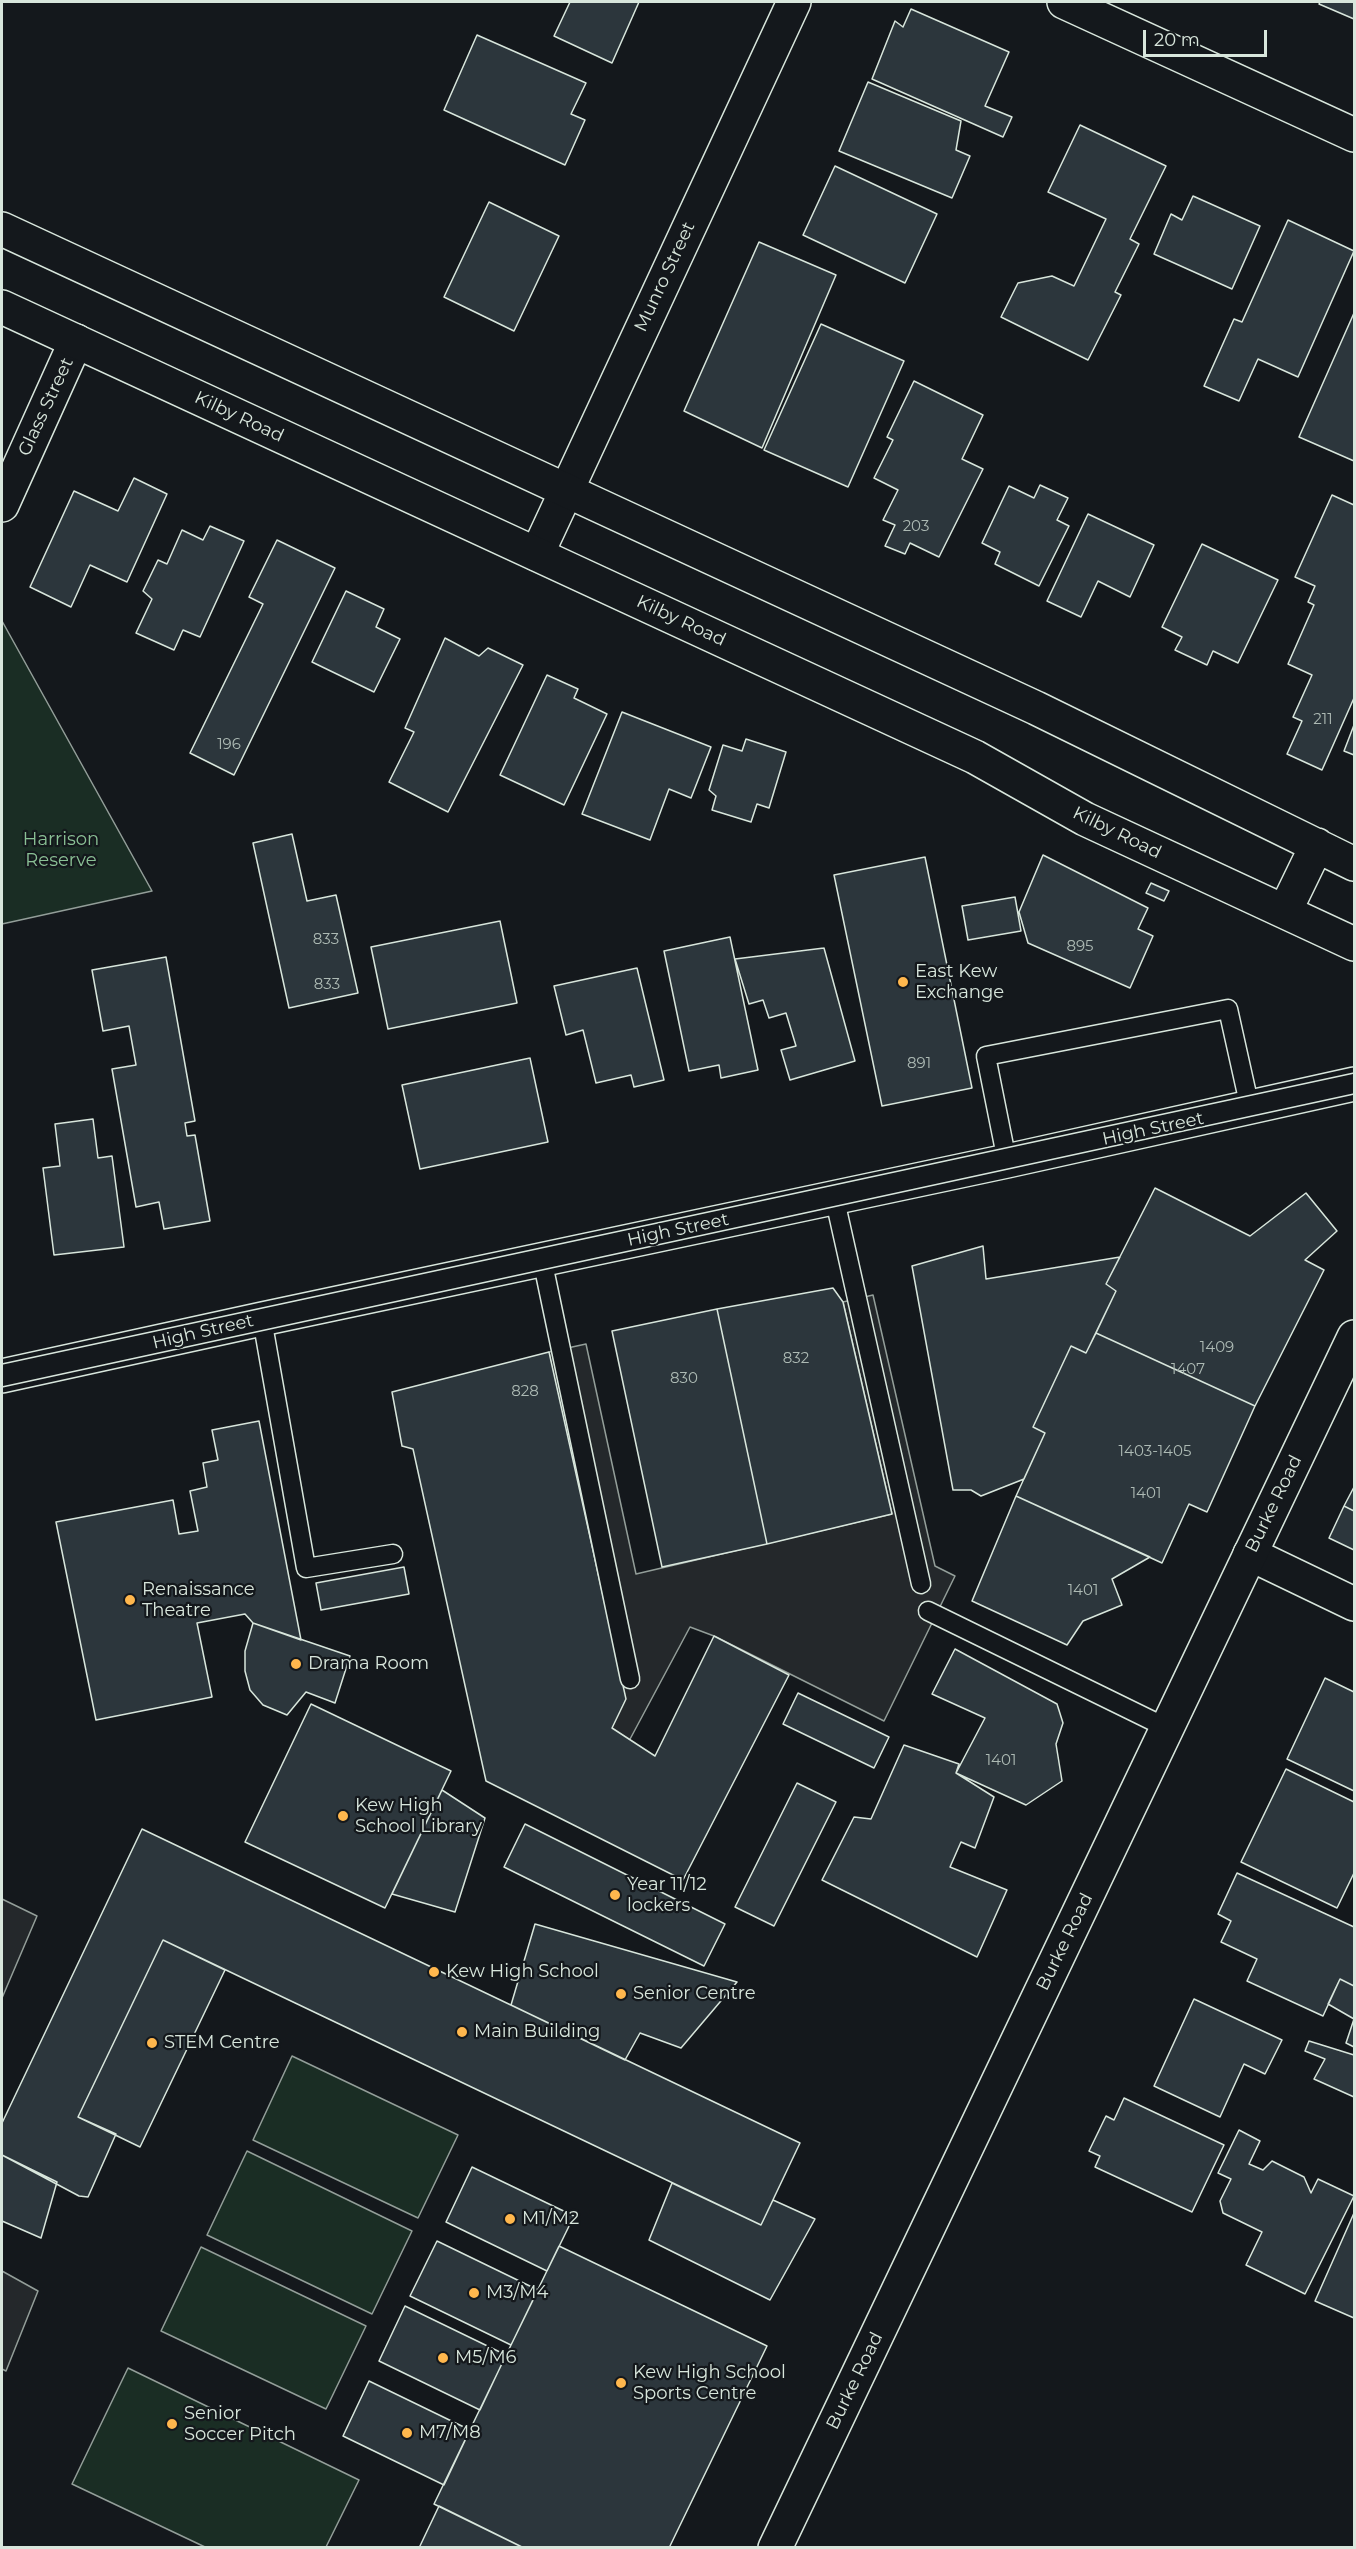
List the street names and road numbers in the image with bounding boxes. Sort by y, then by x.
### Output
street label: Munro Street [630,219,700,335]
street label: Glass Street [14,354,78,460]
street label: Kilby Road [191,387,287,447]
street label: Kilby Road [633,591,729,651]
street label: Kilby Road [1069,802,1165,864]
street label: High Street [1100,1108,1206,1150]
street label: High Street [625,1209,731,1251]
street label: High Street [150,1310,256,1354]
street label: Burke Road [1241,1452,1307,1556]
street label: Burke Road [1032,1890,1098,1994]
street label: Burke Road [822,2329,888,2433]

